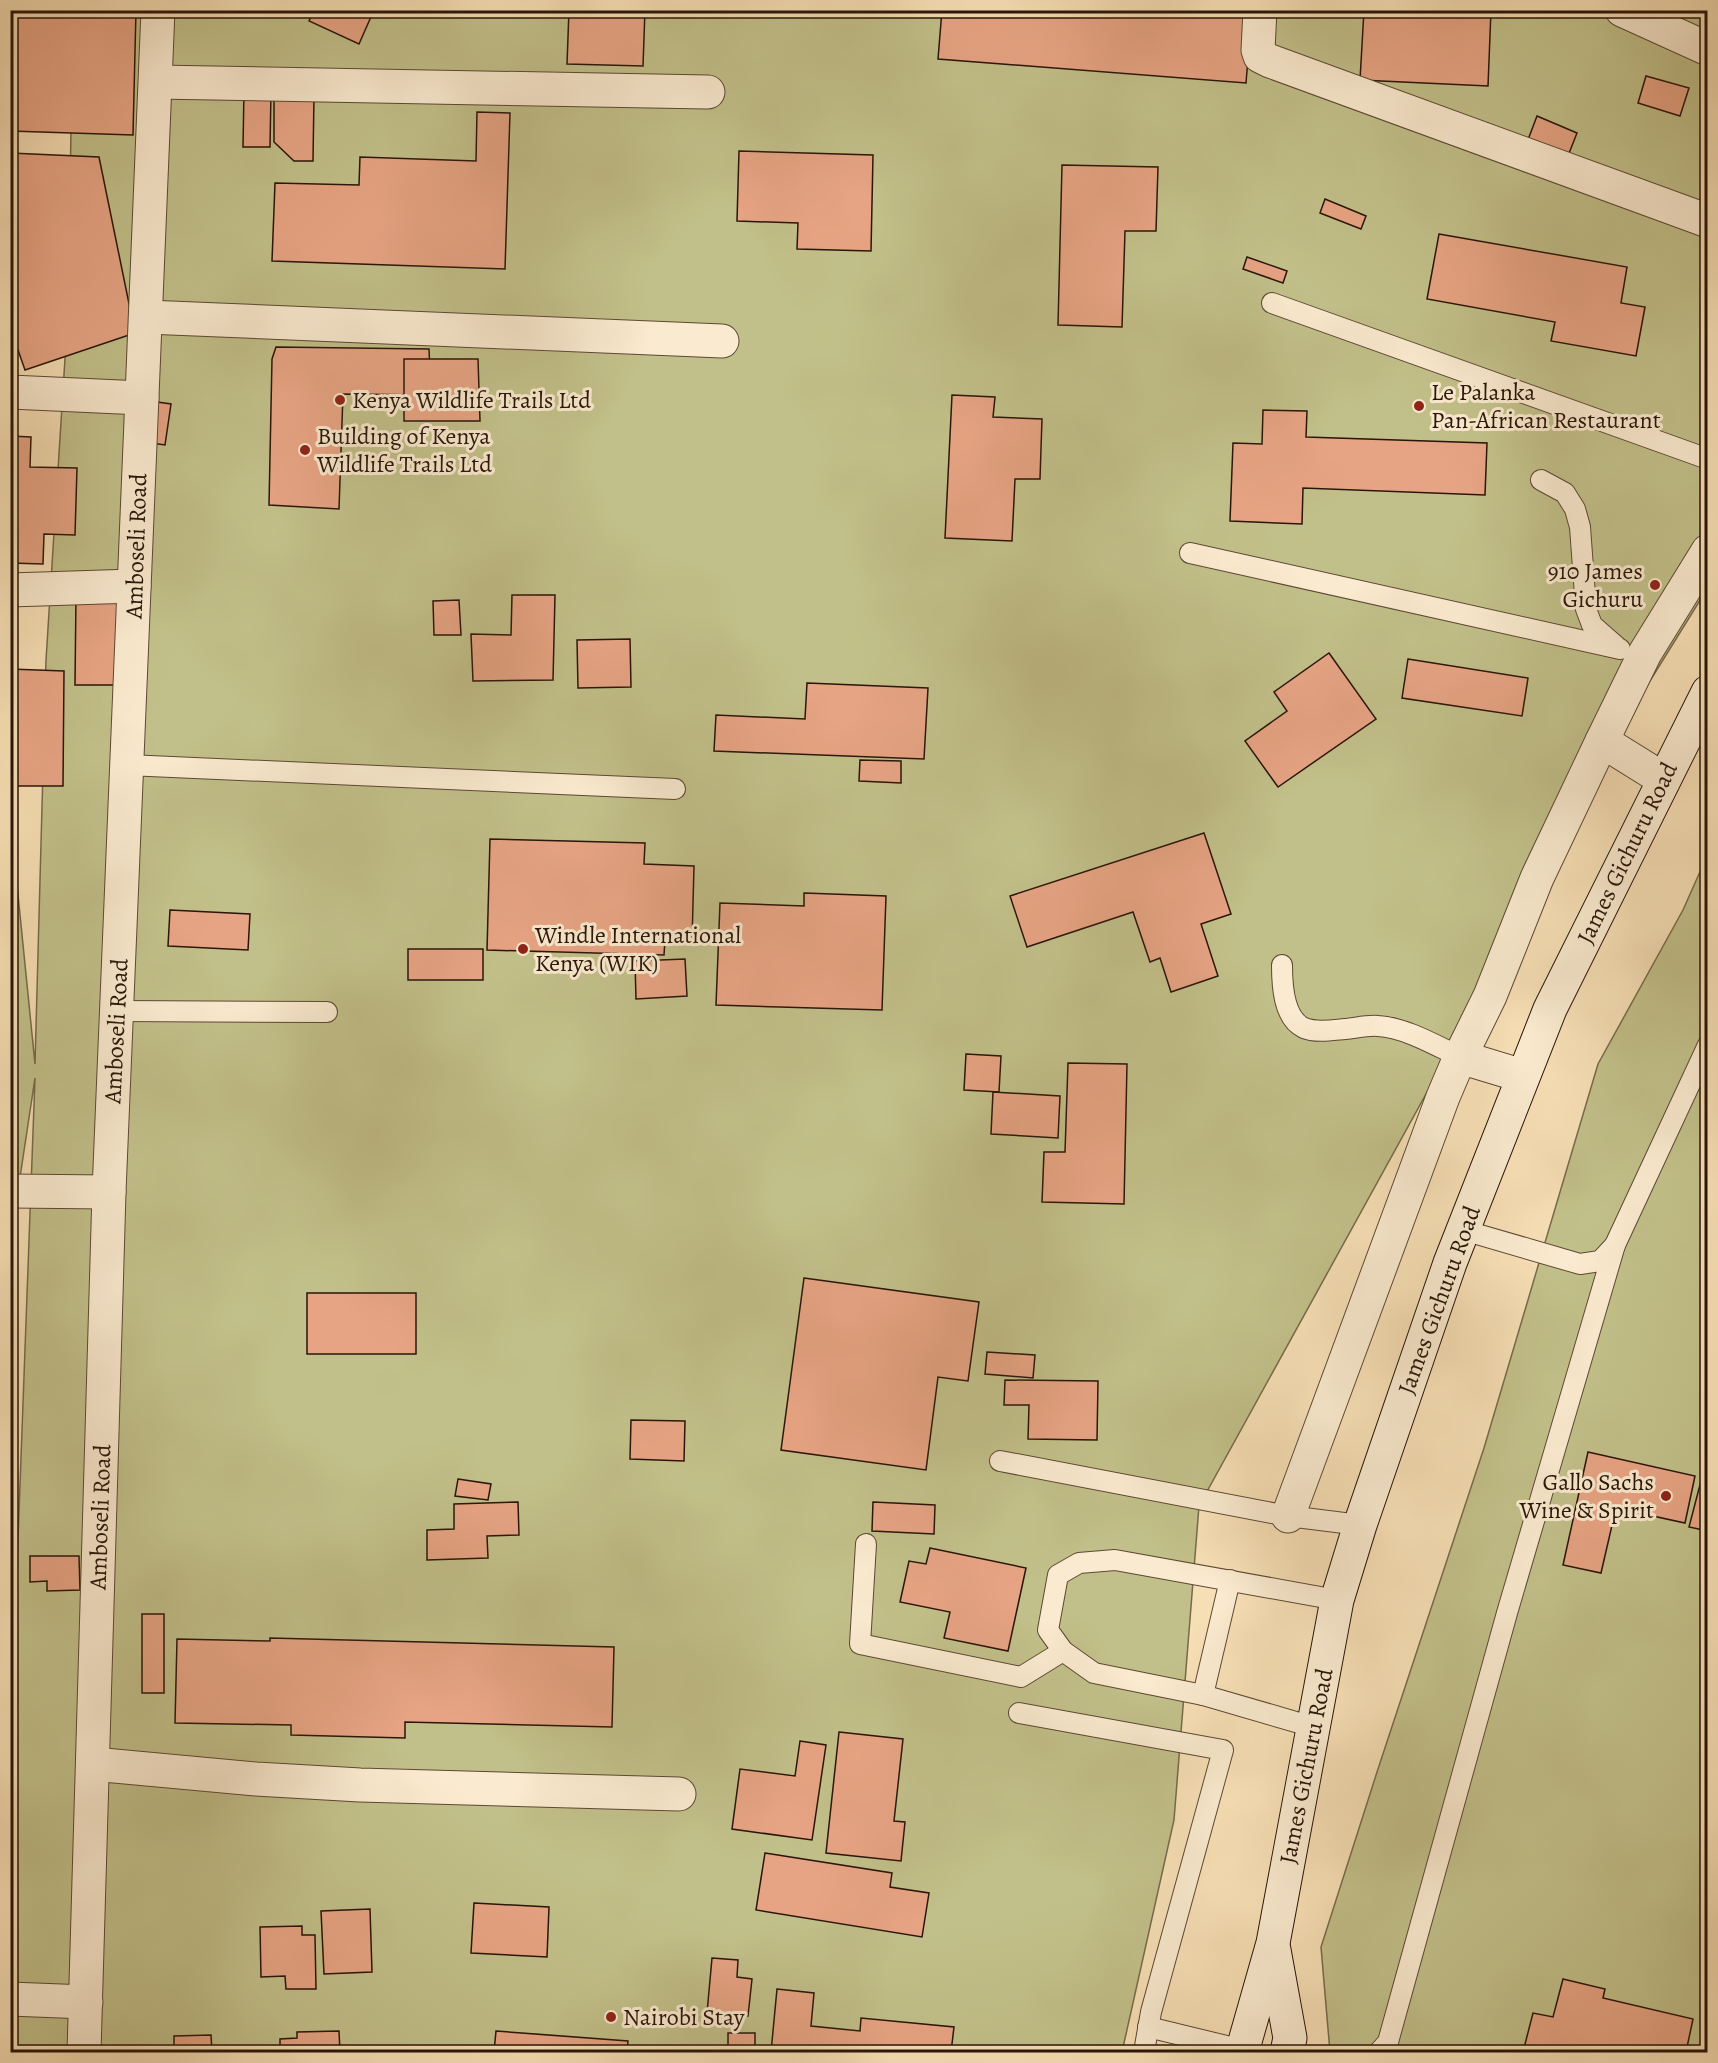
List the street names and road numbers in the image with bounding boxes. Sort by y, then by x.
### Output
street label: Amboseli Road [117,473,155,620]
street label: James Gichuru Road [1569,757,1685,949]
street label: Amboseli Road [96,957,136,1105]
street label: James Gichuru Road [1390,1201,1488,1399]
street label: Amboseli Road [81,1444,119,1591]
street label: James Gichuru Road [1271,1665,1341,1867]

